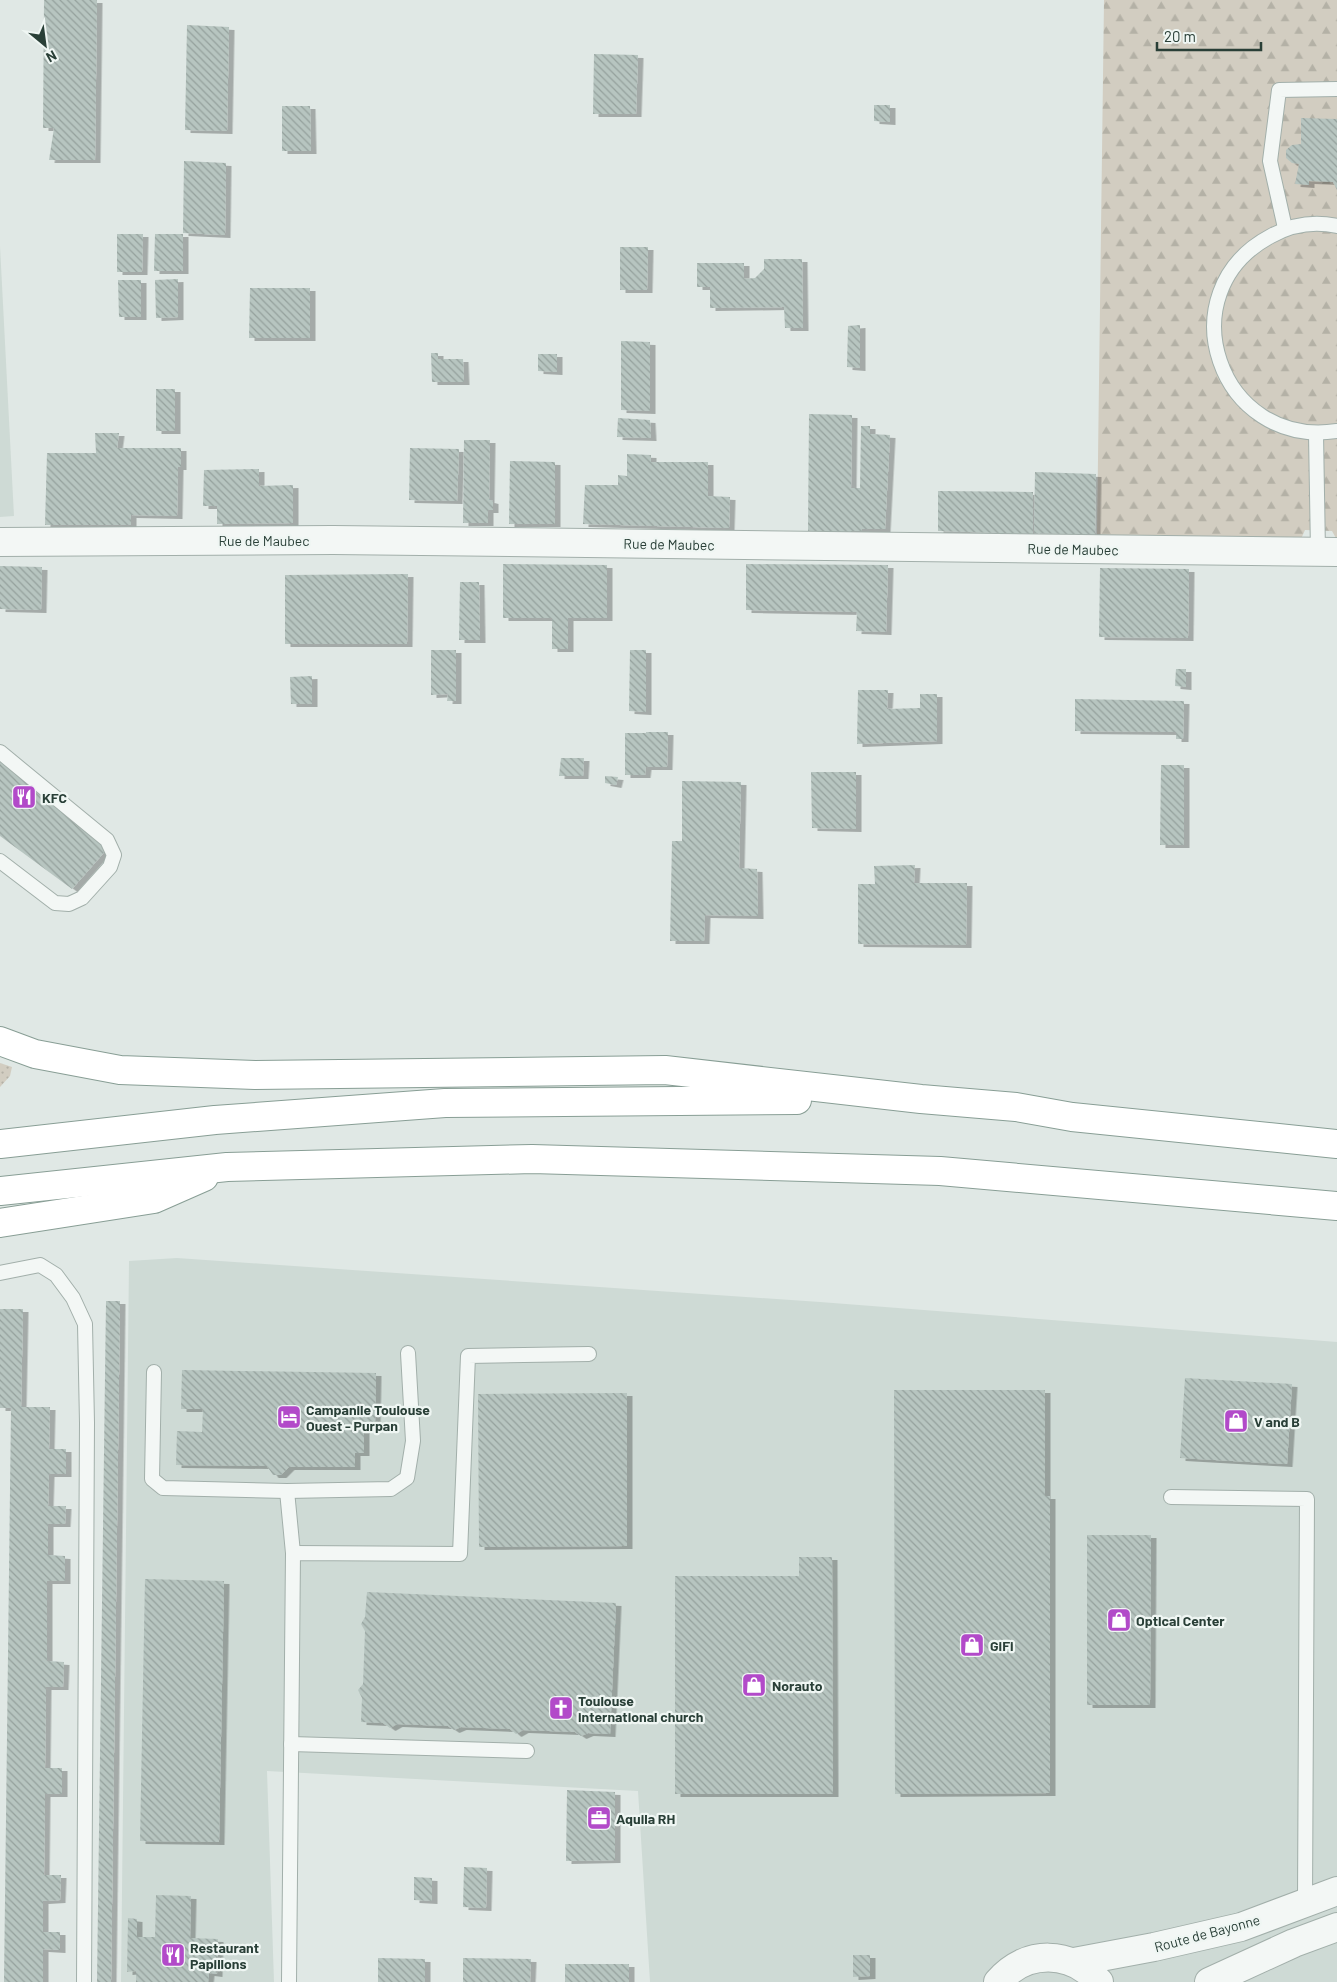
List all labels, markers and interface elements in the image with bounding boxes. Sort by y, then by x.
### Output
north arrow [20,20,70,70]
scale bar [1157,20,1261,52]
text: 20 m [1164,27,1196,45]
text: N [43,47,60,66]
street label: Rue de Maubec [218,532,310,549]
street label: Rue de Maubec [623,535,715,553]
street label: Rue de Maubec [1027,540,1119,558]
restaurant icon: KFC [11,784,37,810]
place label: KFC [42,789,67,806]
place label: Campanile Toulouse Ouest - Purpan [306,1401,430,1434]
hotel icon: Campanile Toulouse Ouest - Purpan [276,1404,302,1430]
shop icon: V and B [1223,1408,1249,1434]
place label: V and B [1254,1413,1300,1430]
shop icon: Optical Center [1106,1607,1132,1633]
place label: Optical Center [1136,1612,1225,1629]
shop icon: GiFi [959,1632,985,1658]
place label: GiFi [990,1637,1014,1654]
shop icon: Norauto [741,1672,767,1698]
place label: Norauto [772,1677,823,1694]
place label: Toulouse international church [578,1692,703,1725]
church icon: Toulouse international church [548,1695,574,1721]
office icon: Aquila RH [586,1805,612,1831]
place label: Aquila RH [616,1810,675,1827]
street label: Route de Bayonne [1152,1911,1262,1955]
place label: Restaurant Papillons [190,1939,259,1972]
restaurant icon: Restaurant Papillons [160,1942,186,1968]

